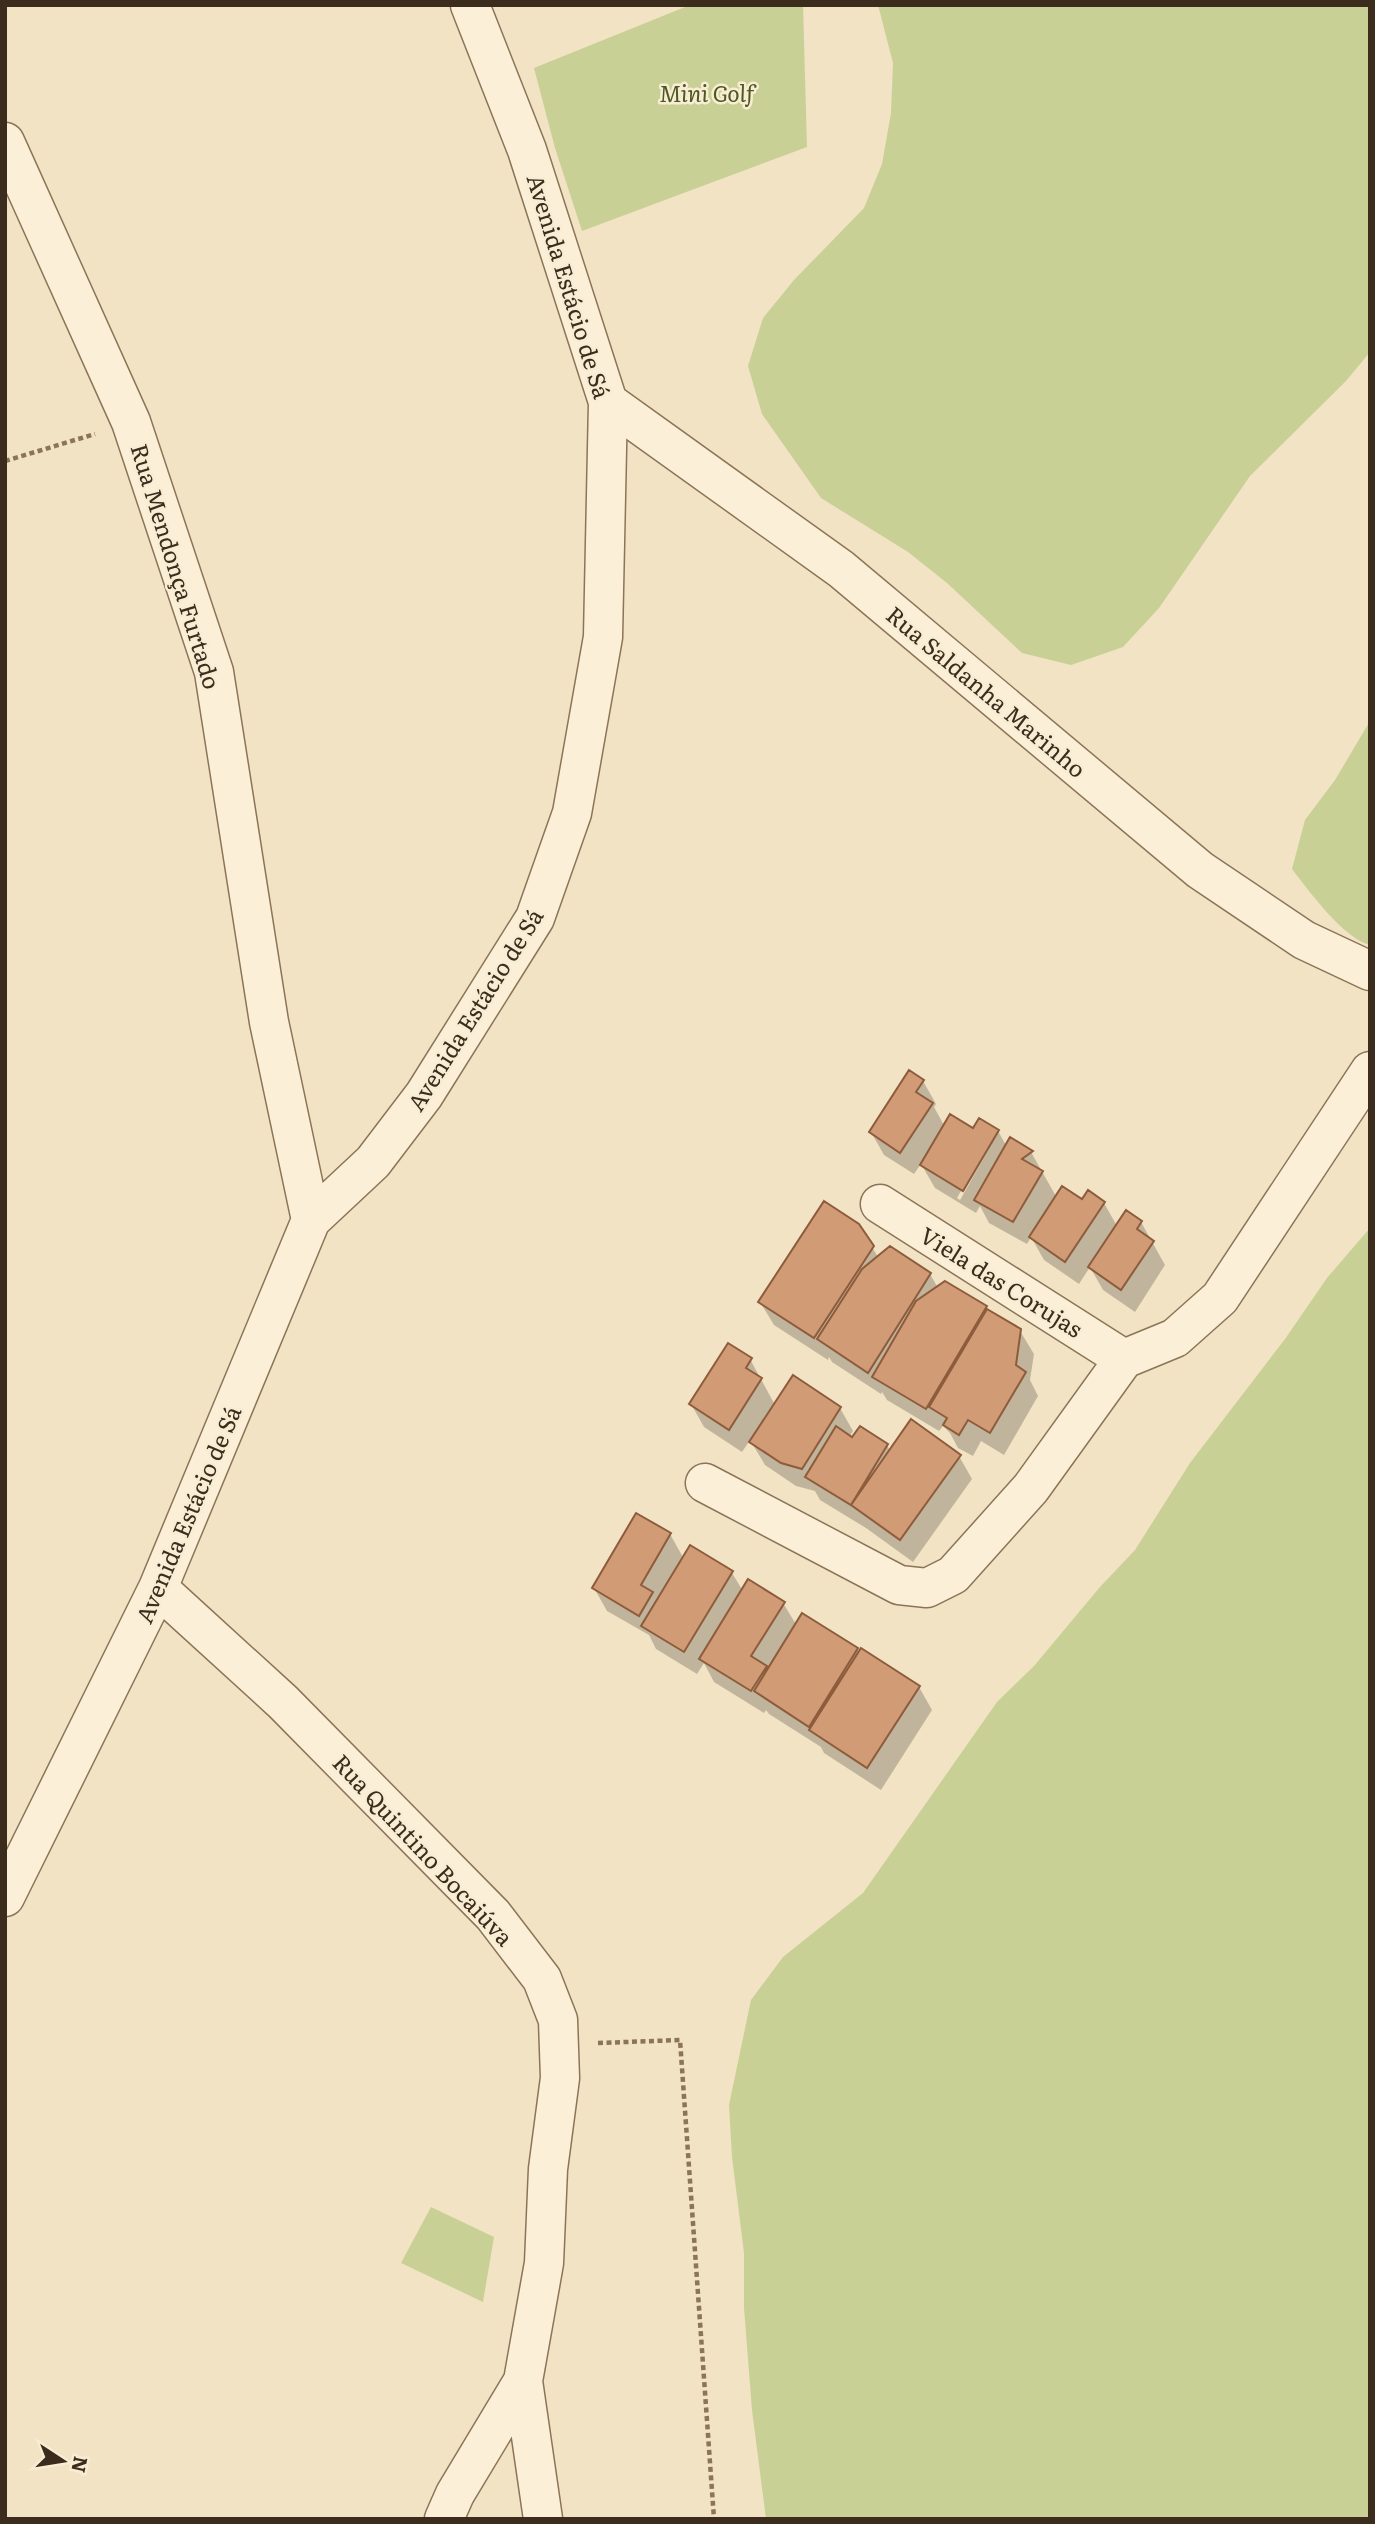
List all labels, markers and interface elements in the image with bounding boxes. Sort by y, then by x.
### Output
park label: Mini Golf [659,75,757,109]
street label: Avenida Estácio de Sá [520,170,621,403]
street label: Rua Mendonça Furtado [123,439,231,693]
street label: Rua Saldanha Marinho [880,597,1094,785]
street label: Avenida Estácio de Sá [398,901,551,1117]
street label: Viela das Corujas [914,1217,1090,1345]
street label: Avenida Estácio de Sá [126,1399,248,1628]
street label: Rua Quintino Bocaiúva [326,1745,523,1953]
north arrow [28,2426,98,2496]
text: N [65,2454,96,2476]

